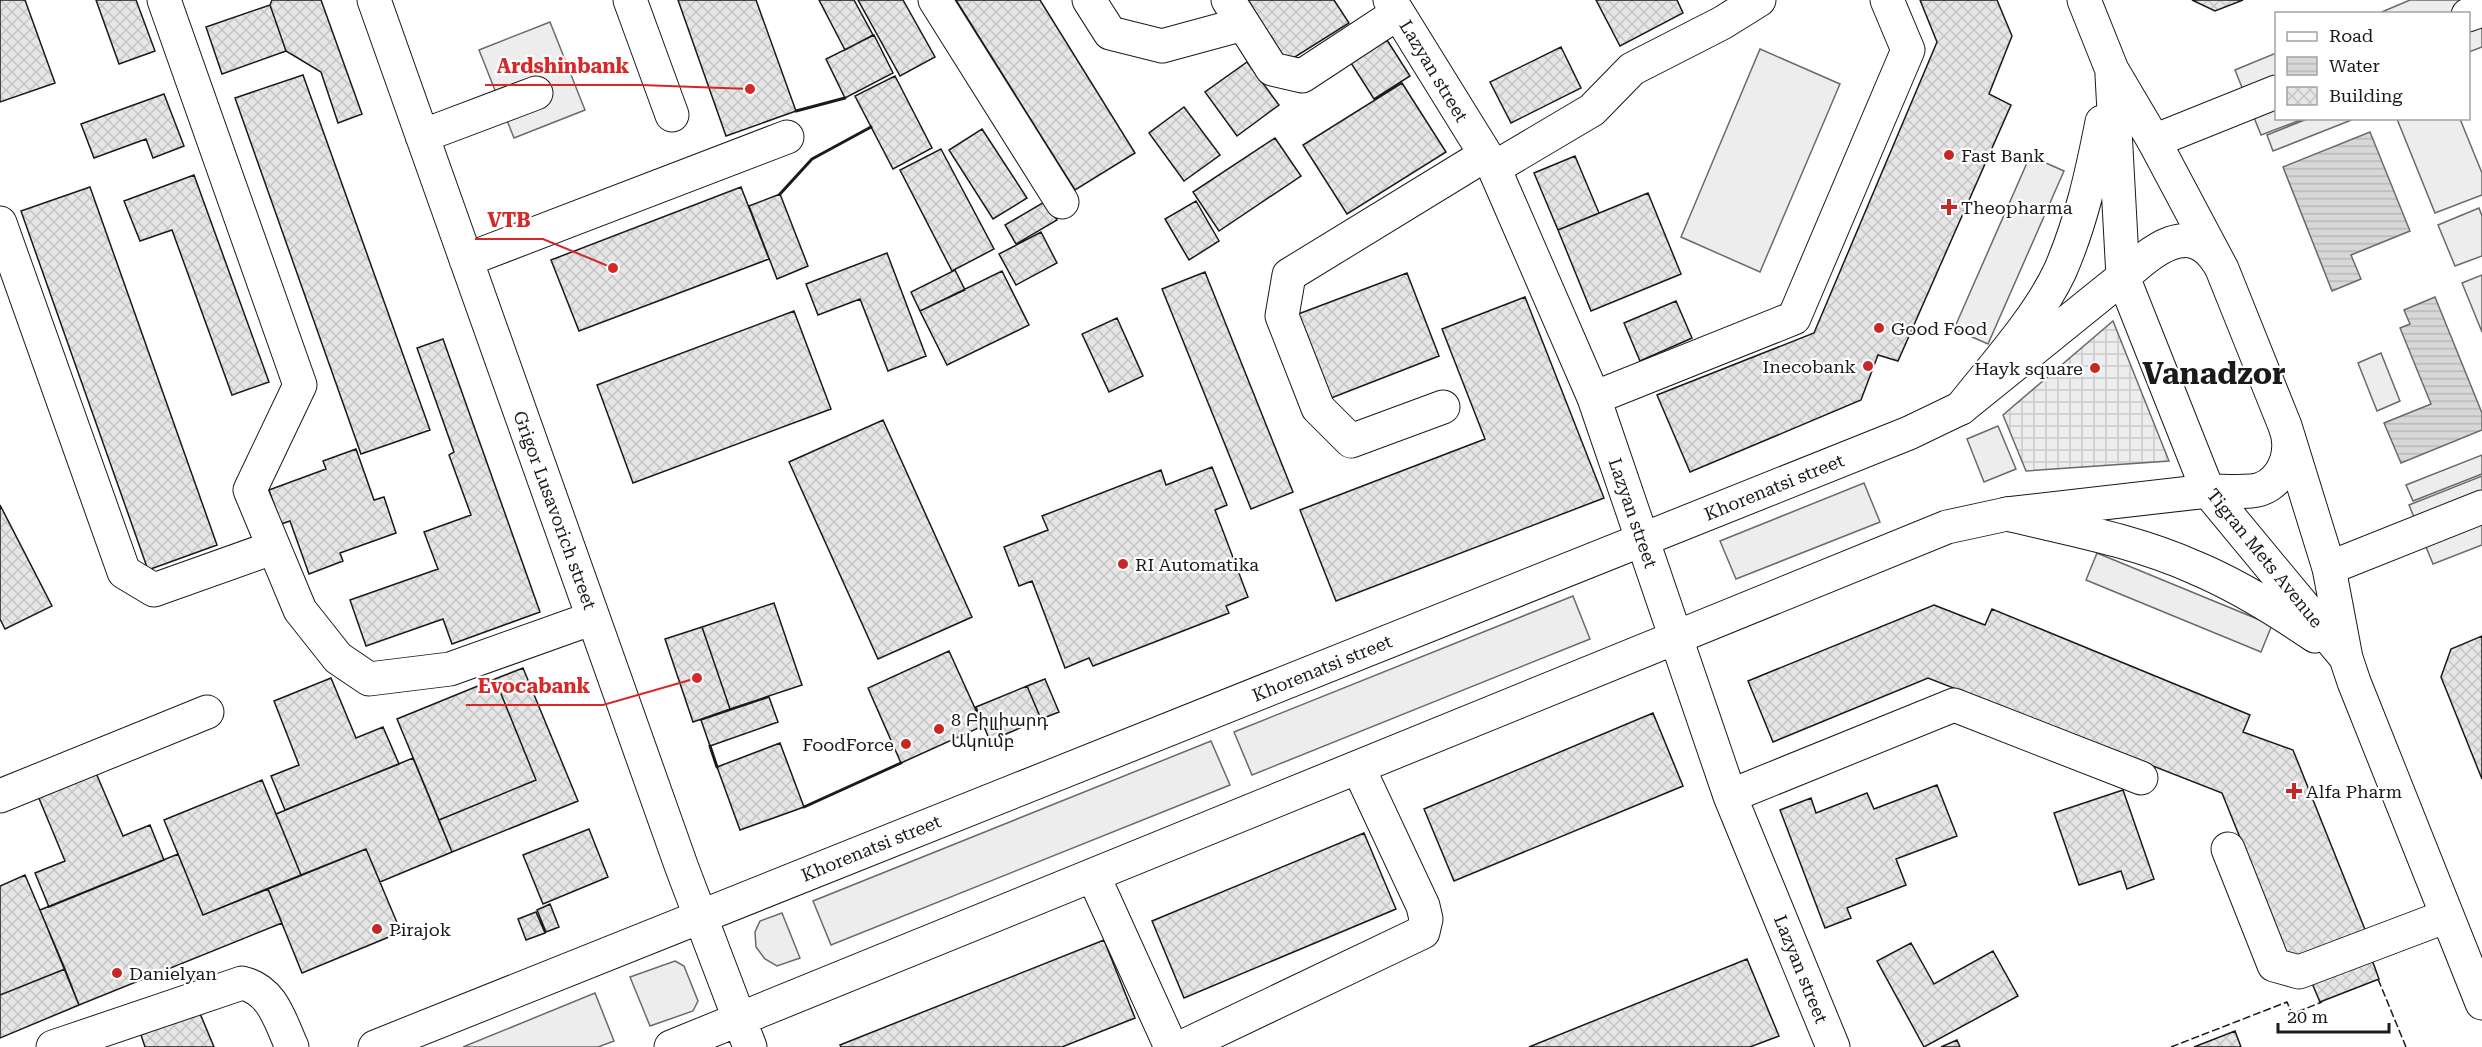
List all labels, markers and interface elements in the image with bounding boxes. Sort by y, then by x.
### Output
legend [2275,12,2470,120]
street label: Lazyan street [1395,16,1473,126]
text: Road [2329,25,2374,46]
callout: Ardshinbank [485,47,641,85]
text: Ardshinbank [497,54,629,78]
text: Water [2329,55,2380,76]
text: Building [2329,85,2403,106]
place label: Fast Bank [1961,145,2045,166]
marker: Fast Bank [1942,148,1956,162]
place label: Theopharma [1961,197,2073,218]
marker: Theopharma [1942,200,1956,214]
callout: VTB [475,201,543,239]
text: VTB [487,208,531,232]
place label: Good Food [1891,318,1988,339]
marker: Good Food [1872,321,1886,335]
place label: Inecobank [1763,356,1856,377]
district label: Vanadzor [2142,356,2286,391]
place label: Hayk square [1974,358,2083,379]
marker: Inecobank [1861,359,1875,373]
marker: Hayk square [2088,361,2102,375]
street label: Grigor Lusavorich street [509,408,601,612]
street label: Khorenatsi street [1701,449,1847,525]
street label: Lazyan street [1604,455,1662,571]
street label: Tigran Mets Avenue [2203,484,2327,632]
place label: RI Automatika [1135,554,1259,575]
marker: RI Automatika [1116,557,1130,571]
street label: Khorenatsi street [1249,630,1395,706]
callout: Evocabank [466,667,603,705]
text: Evocabank [478,674,590,698]
place label: 8 Բիլլիարդ Ակումբ [951,709,1048,751]
marker: 8 Բիլլիարդ Ակումբ [932,722,946,736]
place label: FoodForce [802,734,894,755]
marker: FoodForce [899,737,913,751]
place label: Alfa Pharm [2306,781,2402,802]
marker: Alfa Pharm [2287,784,2301,798]
street label: Khorenatsi street [798,810,944,886]
street label: Lazyan street [1770,912,1832,1026]
place label: Pirajok [389,919,451,940]
marker: Pirajok [370,922,384,936]
place label: Danielyan [129,963,217,984]
marker: Danielyan [110,966,124,980]
scale bar [2278,996,2389,1034]
text: 20 m [2287,1006,2328,1027]

